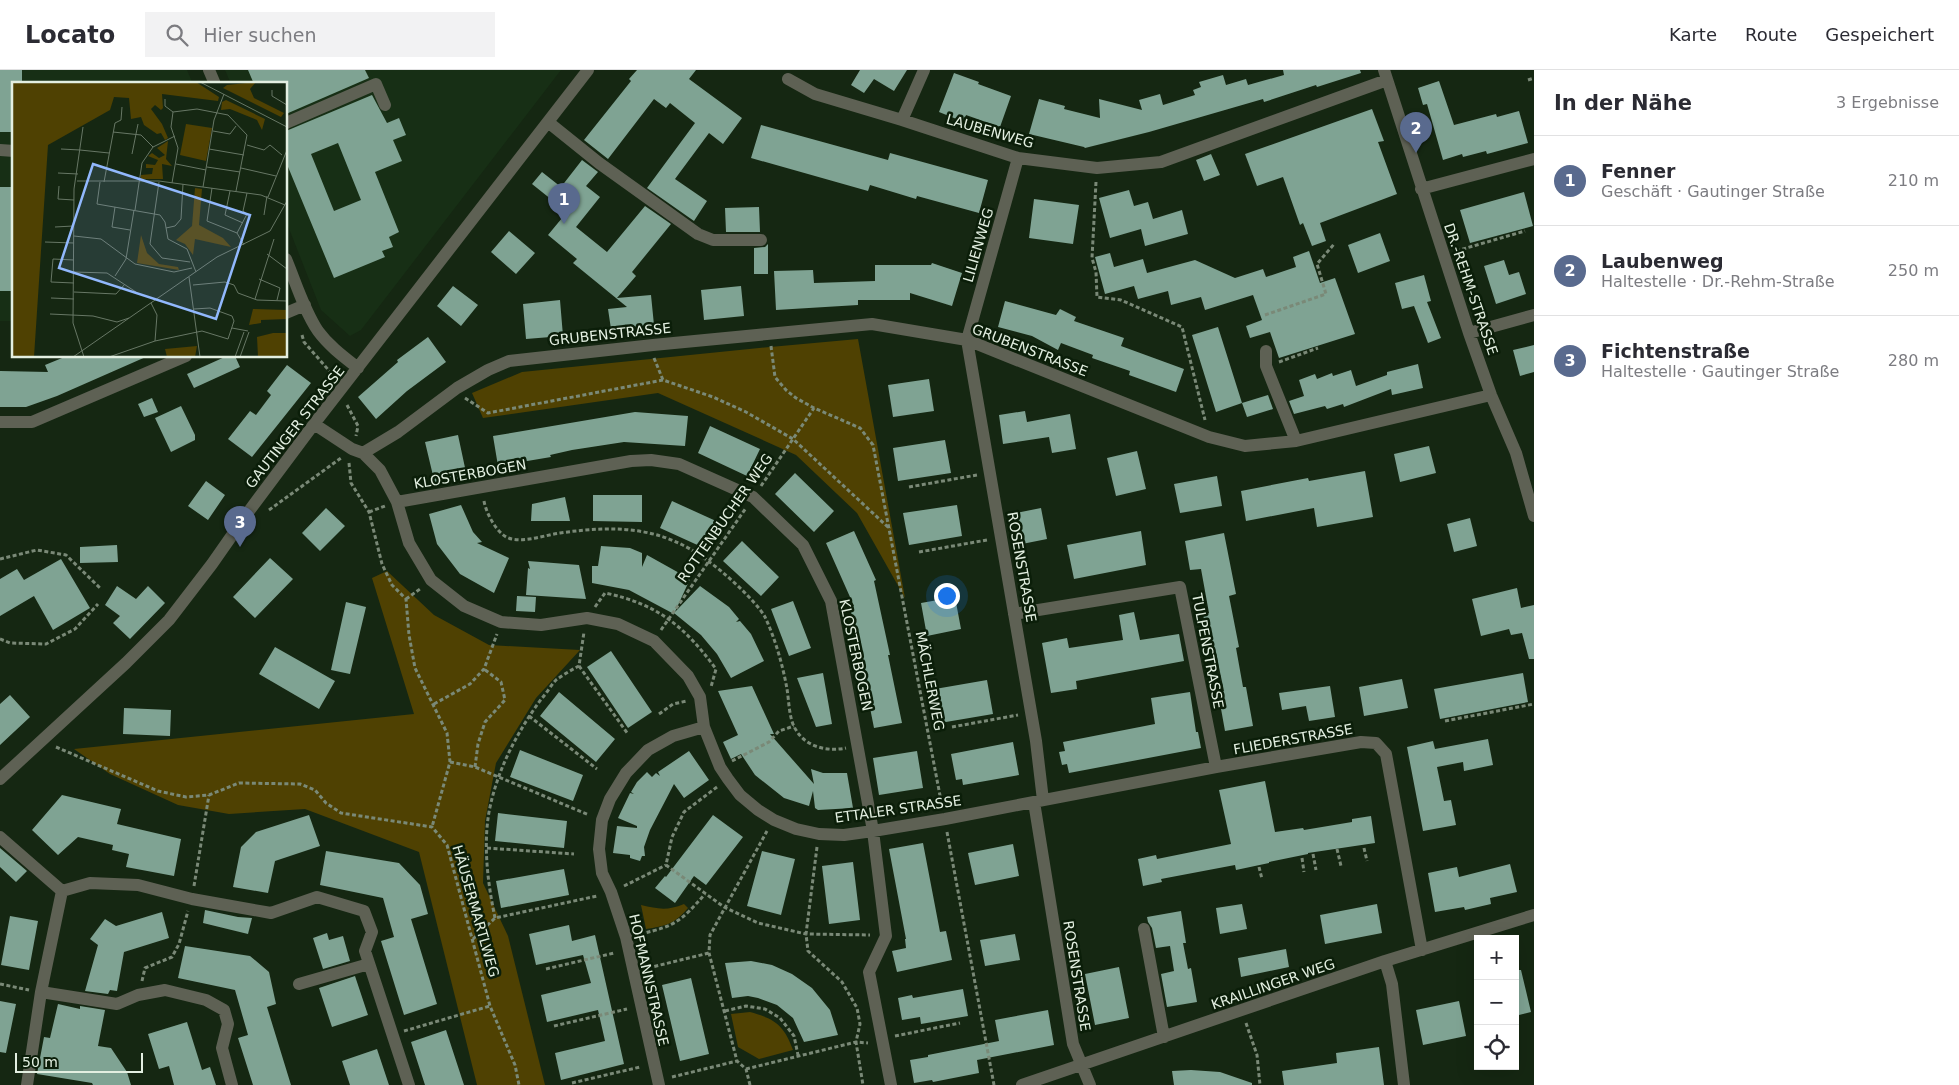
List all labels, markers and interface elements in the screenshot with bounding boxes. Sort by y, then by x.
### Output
search box [145,12,495,57]
text: Locato [25,21,115,49]
icon: search [163,21,191,49]
text: Hier suchen [203,24,316,46]
text: Karte [1669,24,1717,45]
text: Route [1745,24,1797,45]
text: Gespeichert [1825,24,1934,45]
inset map [12,82,288,358]
text: In der Nähe [1554,91,1692,115]
text: 3 Ergebnisse [1836,93,1939,112]
street label: LAUBENWEG [944,111,1036,151]
pin: 2 [1400,112,1432,153]
text: Fenner [1601,160,1675,182]
text: 1 [1564,171,1576,190]
text: 210 m [1888,171,1939,190]
text: Geschäft · Gautinger Straße [1601,182,1825,201]
pin: 1 [548,183,580,224]
street label: LILIENWEG [960,206,996,284]
street label: DR.-REHM-STRASSE [1441,221,1501,357]
text: Laubenweg [1601,250,1724,272]
text: 2 [1564,261,1576,280]
text: 250 m [1888,261,1939,280]
text: Haltestelle · Dr.-Rehm-Straße [1601,272,1835,291]
street label: GRUBENSTRASSE [548,320,672,348]
street label: GRUBENSTRASSE [970,321,1090,379]
text: Fichtenstraße [1601,340,1750,362]
text: 3 [1564,351,1576,370]
text: 280 m [1888,351,1939,370]
text: Haltestelle · Gautinger Straße [1601,362,1839,381]
street label: GAUTINGER STRASSE [242,363,348,491]
street label: ROTTENBUCHER WEG [674,450,776,586]
street label: KLOSTERBOGEN [412,456,528,492]
pin: 3 [224,506,256,547]
street label: ROSENSTRASSE [1004,511,1040,623]
your location [934,583,960,609]
street label: TULPENSTRASSE [1189,591,1227,710]
street label: KLOSTERBOGEN [836,598,876,712]
street label: MÄCHLERWEG [913,630,948,732]
street label: FLIEDERSTRASSE [1232,721,1354,757]
street label: ETTALER STRASSE [834,792,962,826]
street label: HÄUSERMARTLWEG [449,843,504,979]
street label: HOFMANNSTRASSE [626,912,672,1048]
street label: ROSENSTRASSE [1060,920,1094,1032]
map controls [1474,935,1519,1070]
button: + [1474,935,1519,980]
street label: KRAILLINGER WEG [1209,955,1337,1013]
button: − [1474,980,1519,1025]
button: locate [1474,1025,1519,1070]
scale bar [15,1050,142,1073]
text: 50 m [22,1054,58,1070]

